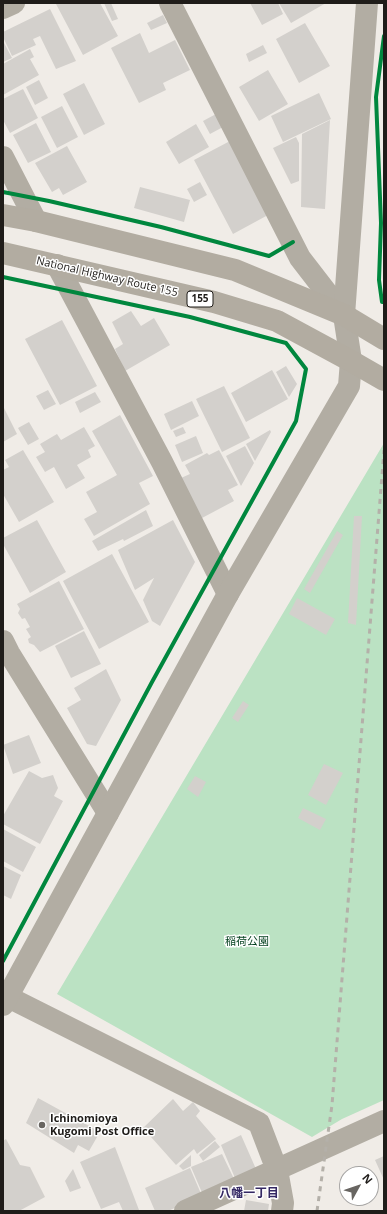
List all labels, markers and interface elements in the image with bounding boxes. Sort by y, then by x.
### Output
street label: National Highway Route 155 [35,254,179,300]
road number: 155 [187,291,213,307]
park label: 稲荷公園 [225,935,269,949]
place label: Ichinomioya Kugomi Post Office [50,1112,154,1138]
marker: Ichinomioya Kugomi Post Office [37,1120,47,1130]
north arrow [339,1166,379,1206]
text: N [359,1170,376,1187]
district label: 八幡一丁目 [219,1187,279,1201]

